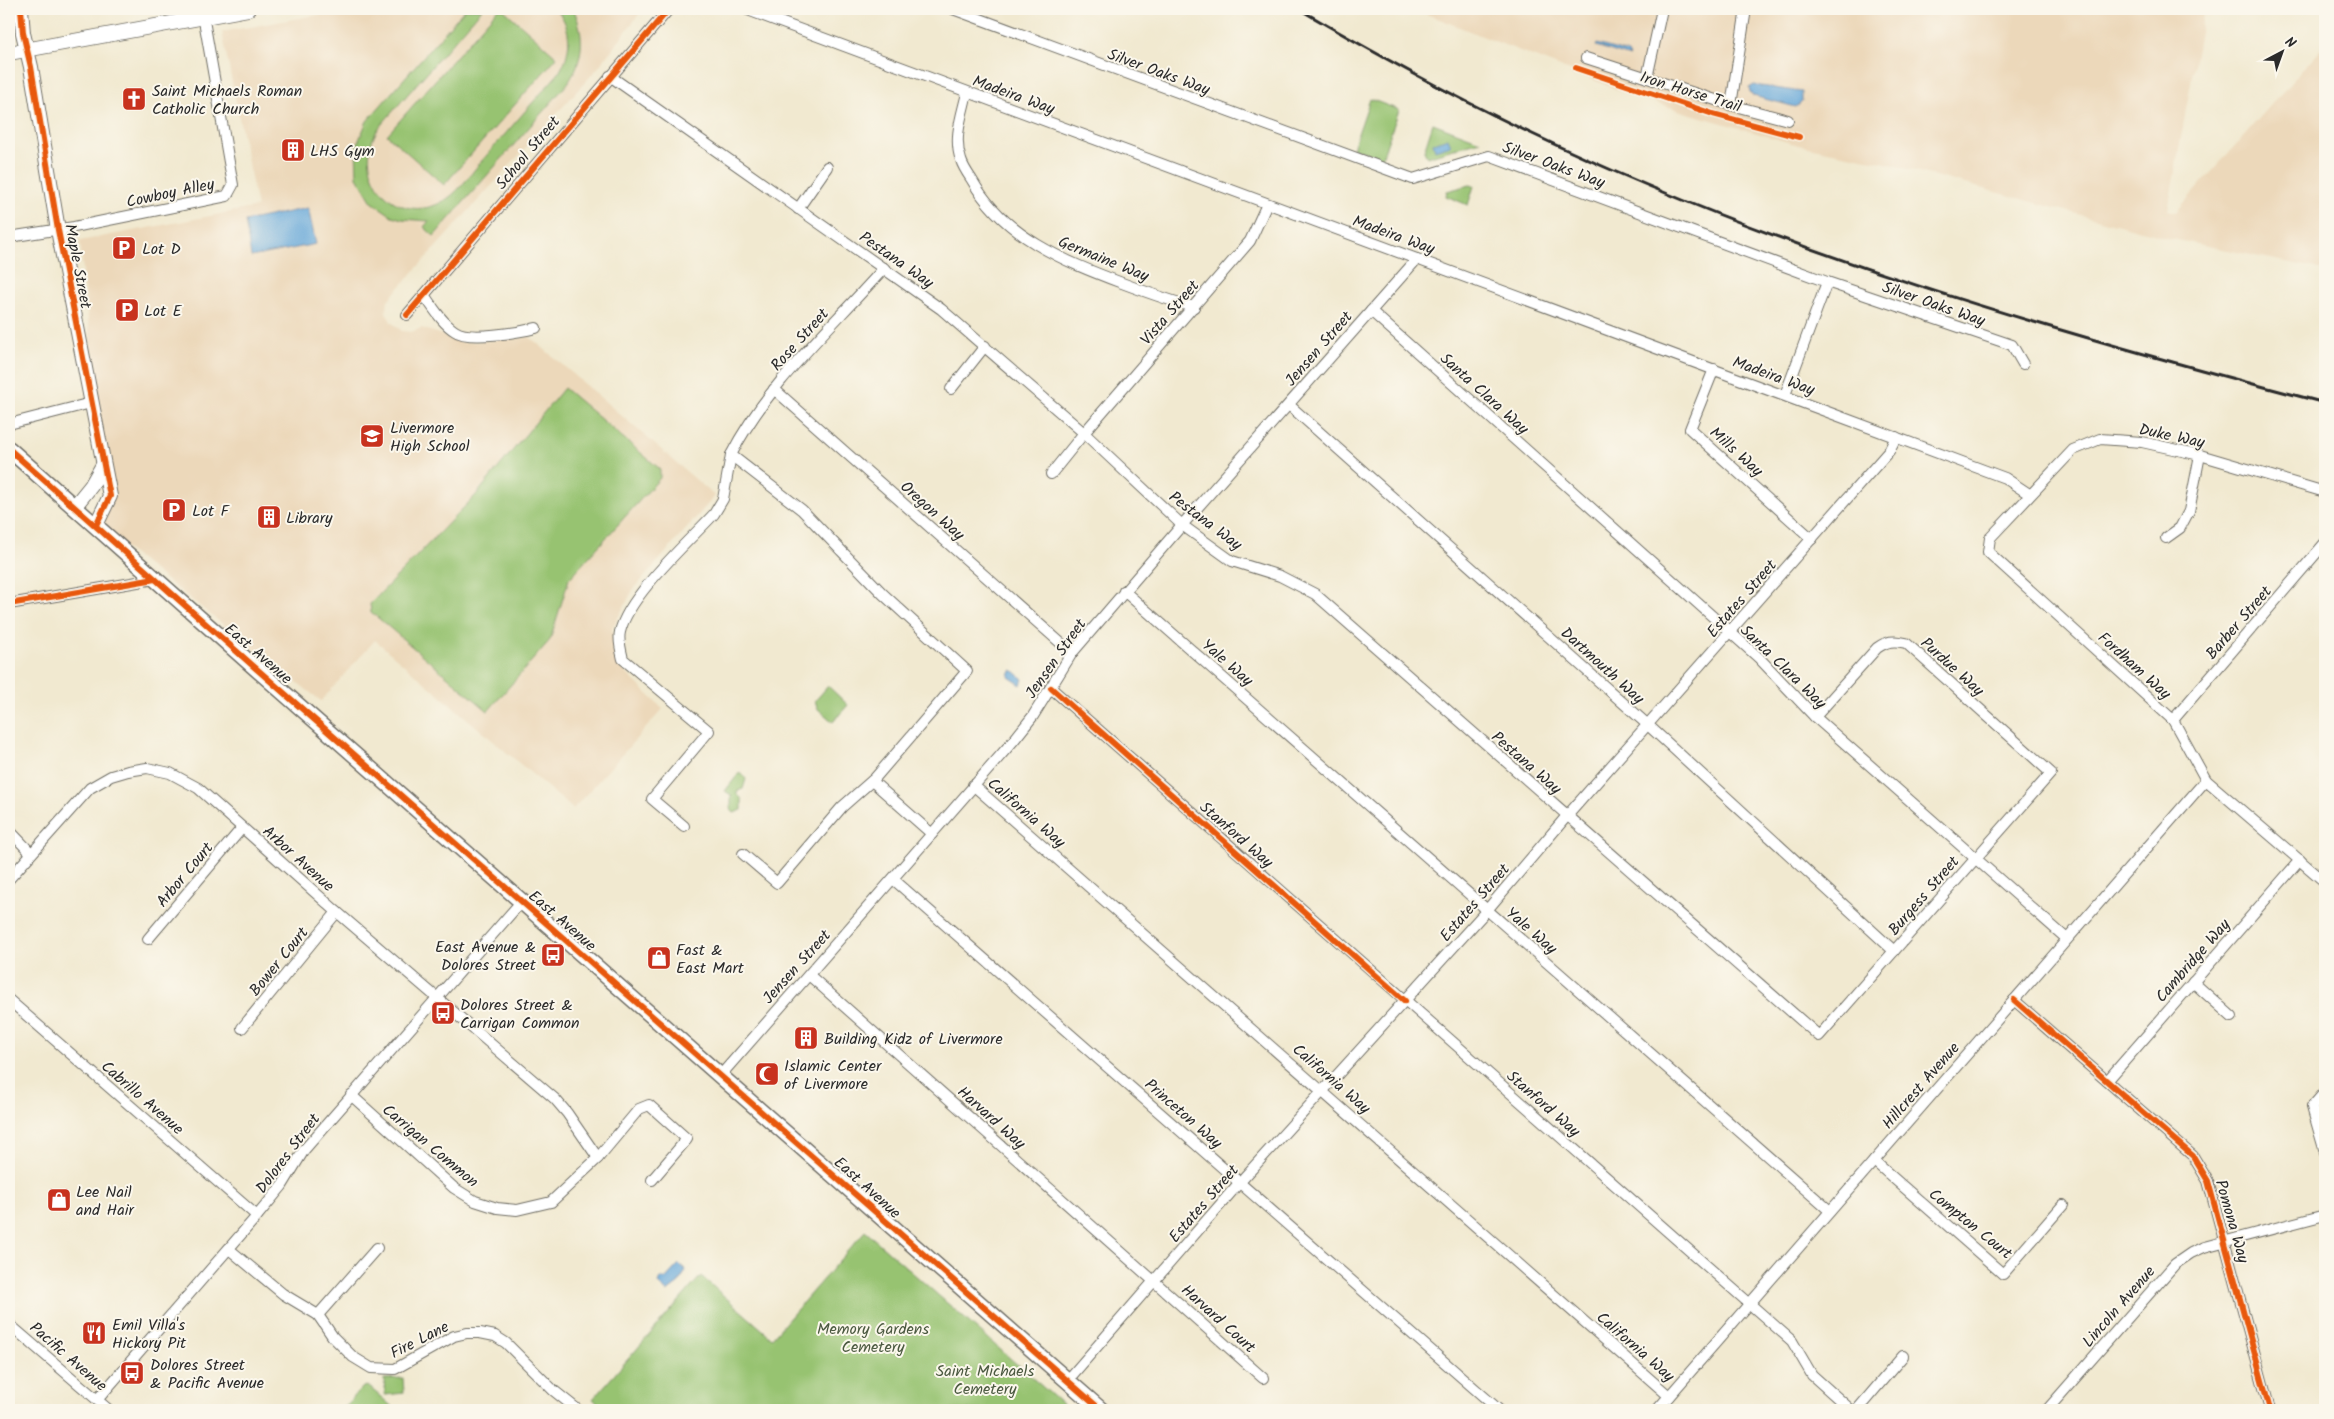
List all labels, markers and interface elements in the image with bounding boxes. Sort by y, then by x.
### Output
north arrow [2256,28,2306,78]
text: N [2279,32,2301,54]
street label: Silver Oaks Way [1104,42,1214,103]
street label: Iron Horse Trail [1637,65,1745,120]
street label: Madeira Way [969,69,1059,122]
place label: Saint Michaels Roman Catholic Church [152,79,302,122]
church icon: Saint Michaels Roman Catholic Church [121,86,147,112]
street label: School Street [490,110,567,195]
street label: Silver Oaks Way [1499,135,1609,196]
building icon: LHS Gym [280,137,306,163]
place label: LHS Gym [310,139,375,164]
street label: Cowboy Alley [124,172,217,215]
street label: Madeira Way [1349,209,1439,262]
street label: Maple Street [57,222,98,312]
street label: Pestana Way [854,225,939,296]
street label: Germaine Way [1054,230,1153,289]
parking icon: Lot D [111,235,137,261]
place label: Lot D [142,237,181,262]
street label: Vista Street [1135,274,1206,351]
street label: Silver Oaks Way [1879,275,1989,334]
parking icon: Lot E [114,297,140,323]
place label: Lot E [144,299,183,324]
street label: Rose Street [765,302,836,377]
street label: Jensen Street [1279,305,1360,392]
street label: Santa Clara Way [1434,347,1534,441]
street label: Madeira Way [1729,350,1819,403]
place label: Livermore High School [390,416,470,459]
street label: Duke Way [2136,417,2207,456]
street label: Mills Way [1703,421,1769,483]
school or university icon: Livermore High School [359,423,385,449]
street label: Oregon Way [894,475,970,547]
street label: Pestana Way [1163,485,1248,557]
parking icon: Lot F [161,497,187,523]
place label: Lot F [192,499,231,524]
building icon: Library [256,504,282,530]
place label: Library [286,506,333,531]
street label: Estates Street [1701,554,1784,644]
street label: Barber Street [2200,580,2279,665]
street label: Jensen Street [1019,613,1094,704]
street label: East Avenue [218,617,298,691]
street label: Santa Clara Way [1734,619,1832,715]
street label: Dartmouth Way [1554,621,1650,711]
street label: Fordham Way [2092,626,2177,706]
street label: Purdue Way [1914,632,1990,703]
street label: Yale Way [1196,633,1259,693]
street label: Pestana Way [1485,725,1567,801]
street label: California Way [981,772,1071,855]
street label: Stanford Way [1193,796,1279,875]
street label: Arbor Avenue [256,820,340,898]
street label: Arbor Court [150,836,220,913]
street label: Burgess Street [1882,850,1966,941]
street label: Estates Street [1434,858,1517,948]
street label: East Avenue [522,884,602,958]
street label: Yale Way [1500,901,1563,961]
street label: Cambridge Way [2150,913,2237,1008]
street label: Bower Court [243,921,316,1002]
street label: Jensen Street [757,924,838,1010]
place label: East Avenue & Dolores Street [435,935,537,978]
place label: Fast & East Mart [676,938,745,981]
bus stop icon: East Avenue & Dolores Street [540,942,566,968]
shop icon: Fast & East Mart [646,945,672,971]
place label: Dolores Street & Carrigan Common [460,993,580,1036]
bus stop icon: Dolores Street & Carrigan Common [430,1000,456,1026]
building icon: Building Kidz of Livermore [793,1025,819,1051]
place label: Building Kidz of Livermore [824,1027,1003,1052]
street label: Hillcrest Avenue [1876,1037,1966,1135]
street label: California Way [1286,1038,1376,1121]
place label: Islamic Center of Livermore [784,1054,883,1097]
street label: Cabrillo Avenue [95,1055,189,1141]
mosque icon: Islamic Center of Livermore [754,1061,780,1087]
street label: Stanford Way [1500,1065,1586,1144]
street label: Princeton Way [1138,1073,1228,1156]
street label: Harvard Way [951,1080,1031,1156]
street label: Carrigan Common [376,1098,484,1194]
street label: Dolores Street [250,1108,327,1199]
street label: East Avenue [828,1151,906,1225]
street label: Estates Street [1163,1159,1246,1249]
street label: Pomona Way [2208,1177,2256,1267]
place label: Lee Nail and Hair [76,1180,135,1223]
street label: Compton Court [1923,1182,2018,1266]
shop icon: Lee Nail and Hair [46,1187,72,1213]
street label: Lincoln Avenue [2076,1261,2162,1353]
street label: Harvard Court [1175,1279,1262,1360]
street label: California Way [1590,1306,1680,1389]
place label: Emil Villa's Hickory Pit [112,1313,187,1356]
street label: Fire Lane [386,1315,453,1366]
street label: Pacific Avenue [24,1316,113,1398]
park label: Memory Gardens Cemetery [817,1317,929,1360]
restaurant icon: Emil Villa's Hickory Pit [81,1320,107,1346]
place label: Dolores Street & Pacific Avenue [150,1353,264,1396]
park label: Saint Michaels Cemetery [936,1359,1034,1402]
bus stop icon: Dolores Street & Pacific Avenue [119,1360,145,1386]

